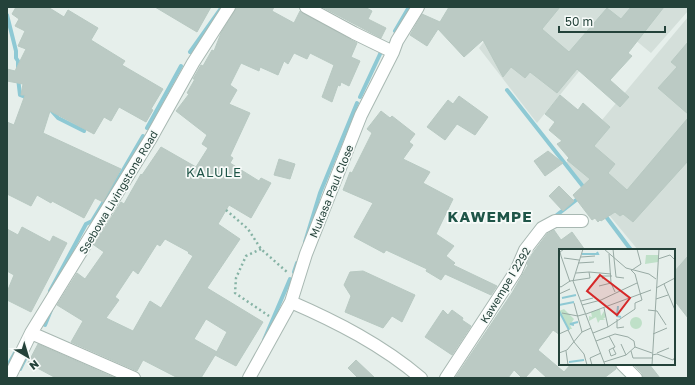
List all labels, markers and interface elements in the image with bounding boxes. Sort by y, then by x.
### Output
scale bar [559,8,665,34]
text: 50 m [565,14,593,29]
street label: Ssebowa Livingstone Road [76,128,160,256]
street label: Mukasa Paul Close [306,143,356,239]
district label: KALULE [186,164,242,180]
district label: KAWEMPE [447,207,533,225]
street label: Kawempe I 2292 [477,245,533,325]
inset map [559,249,675,365]
north arrow [8,337,48,377]
text: N [27,358,42,373]

